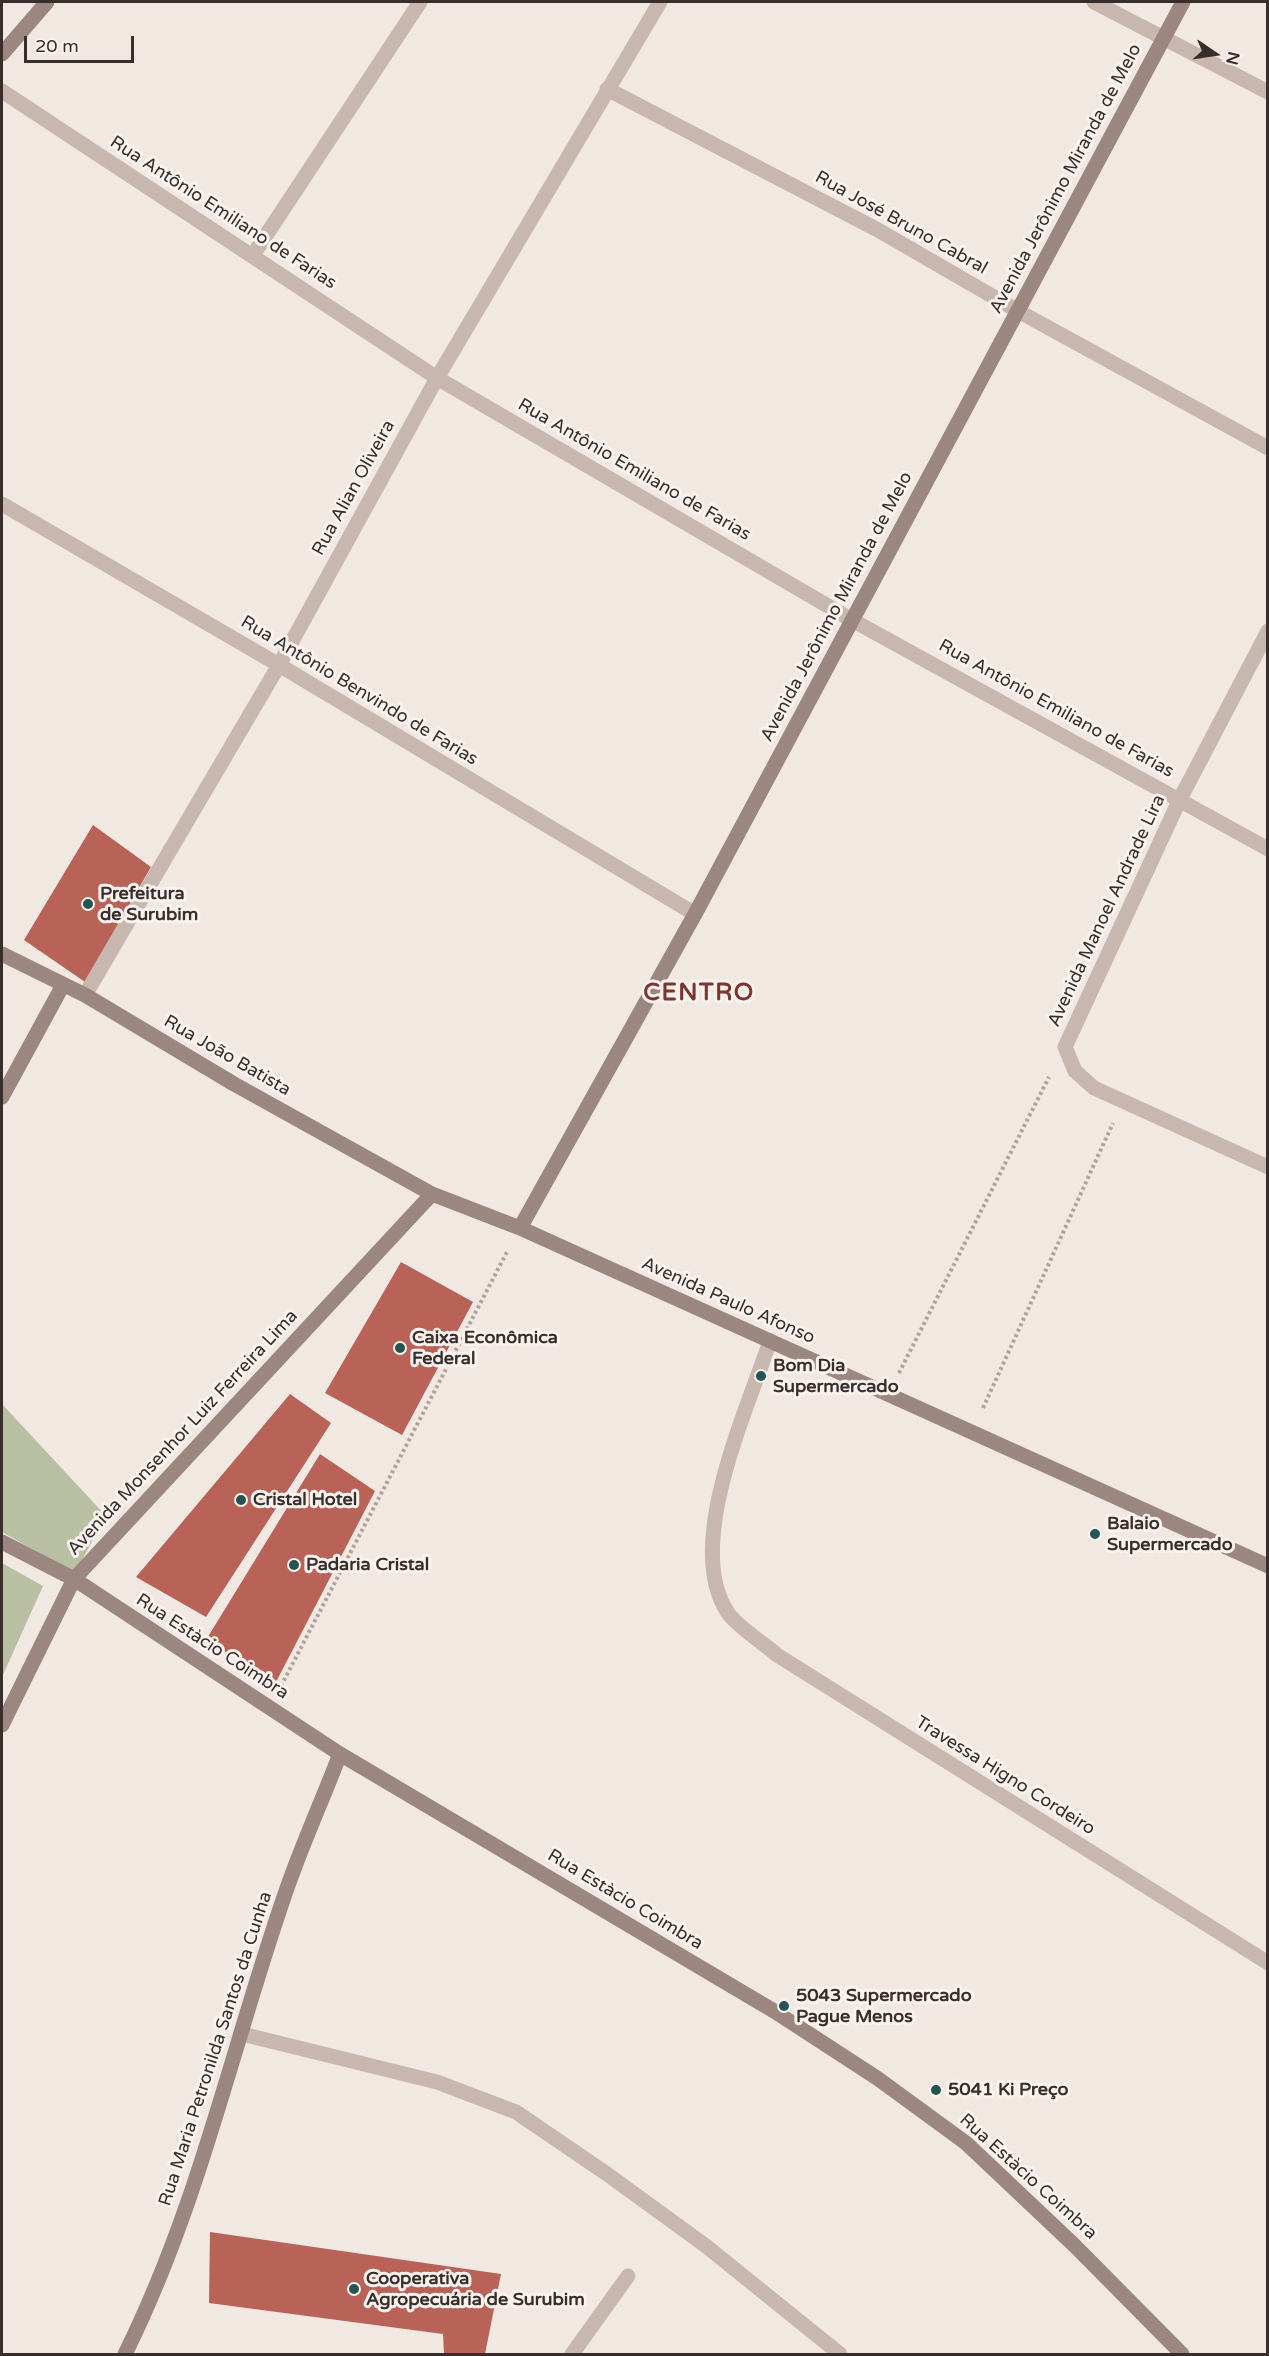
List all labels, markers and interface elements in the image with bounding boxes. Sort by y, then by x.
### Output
scale bar [27,24,136,62]
north arrow [1185,24,1245,84]
text: 20 m [35,35,79,57]
street label: Avenida Jerônimo Miranda de Melo [985,40,1147,318]
text: N [1221,50,1244,67]
street label: Rua Antônio Emiliano de Farias [106,132,340,294]
street label: Rua José Bruno Cabral [811,167,991,279]
street label: Rua Antônio Emiliano de Farias [514,394,754,546]
street label: Rua Alian Oliveira [308,417,400,559]
street label: Avenida Jerônimo Miranda de Melo [756,468,918,746]
street label: Rua Antônio Benvindo de Farias [237,611,481,771]
street label: Rua Antônio Emiliano de Farias [935,635,1177,783]
street label: Avenida Manoel Andrade Lira [1044,792,1170,1030]
place label: Prefeitura de Surubim [100,883,198,926]
marker: Prefeitura de Surubim [81,897,95,911]
district label: CENTRO [643,980,755,1008]
street label: Rua João Batista [160,1011,294,1101]
street label: Avenida Paulo Afonso [638,1253,818,1349]
street label: Avenida Monsenhor Luiz Ferreira Lima [63,1306,303,1560]
place label: Caixa Econômica Federal [412,1327,558,1370]
marker: Caixa Econômica Federal [393,1341,407,1355]
place label: Bom Dia Supermercado [773,1355,899,1398]
marker: Bom Dia Supermercado [754,1369,768,1383]
place label: Cristal Hotel [253,1489,357,1511]
marker: Cristal Hotel [234,1493,248,1507]
place label: Balaio Supermercado [1107,1513,1233,1556]
marker: Balaio Supermercado [1088,1527,1102,1541]
place label: Padaria Cristal [306,1554,429,1576]
marker: Padaria Cristal [287,1558,301,1572]
street label: Rua Estàcio Coimbra [132,1590,292,1704]
street label: Travessa Higno Cordeiro [911,1712,1099,1840]
street label: Rua Estàcio Coimbra [543,1845,707,1955]
street label: Rua Maria Petronilda Santos da Cunha [155,1889,277,2209]
place label: 5043 Supermercado Pague Menos [796,1985,972,2028]
marker: 5043 Supermercado Pague Menos [777,1999,791,2013]
place label: 5041 Ki Preço [948,2079,1068,2101]
marker: 5041 Ki Preço [929,2083,943,2097]
street label: Rua Estàcio Coimbra [955,2110,1101,2244]
place label: Cooperativa Agropecuária de Surubim [366,2268,585,2310]
marker: Cooperativa Agropecuária de Surubim [347,2282,361,2296]

